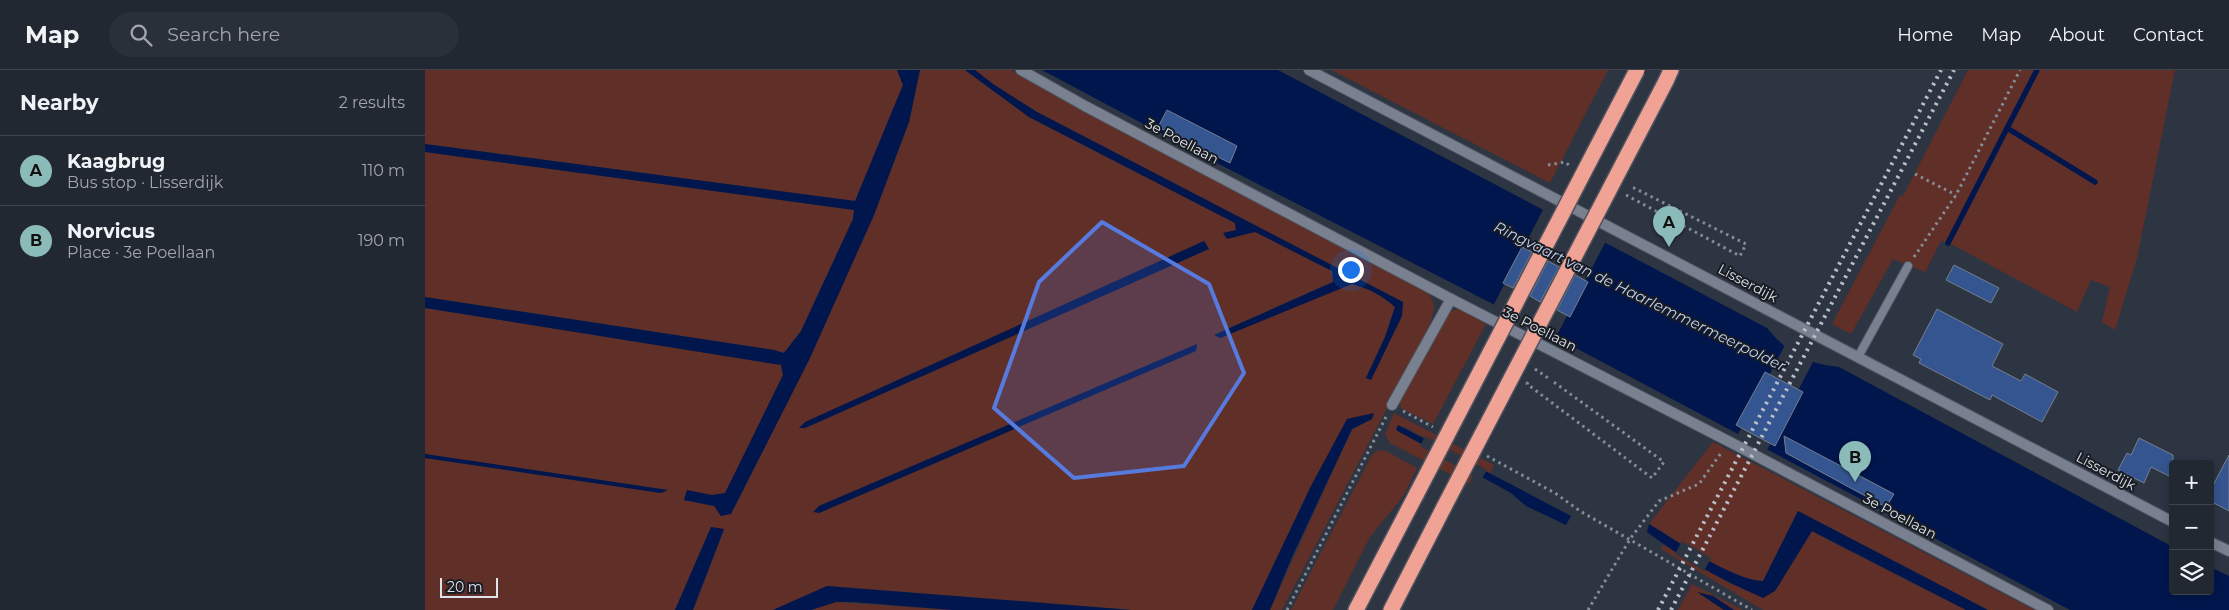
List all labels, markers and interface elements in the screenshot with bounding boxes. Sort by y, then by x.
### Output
search box [109,12,459,57]
text: Map [25,20,79,49]
icon: search [127,21,155,49]
text: Search here [167,23,280,46]
text: Home [1897,24,1953,46]
text: Map [1981,24,2021,46]
text: About [2049,24,2105,46]
text: Contact [2133,24,2204,46]
text: Nearby [20,90,99,115]
text: 2 results [339,93,405,112]
street label: 3e Poellaan [1142,114,1222,168]
text: Kaagbrug [67,150,165,173]
text: A [30,161,42,180]
text: 110 m [362,161,405,180]
text: Bus stop · Lisserdijk [67,173,223,192]
pin: A [1653,206,1685,247]
water label: Ringvaart van de Haarlemmermeerpolder [1491,217,1790,376]
text: Norvicus [67,220,155,243]
text: B [30,231,42,250]
text: 190 m [358,231,405,250]
text: Place · 3e Poellaan [67,243,215,262]
your location [1338,257,1364,283]
street label: Lisserdijk [1715,260,1781,307]
street label: 3e Poellaan [1500,303,1580,355]
pin: B [1839,441,1871,482]
street label: Lisserdijk [2073,448,2139,495]
map controls [2169,460,2214,595]
button: + [2169,460,2214,505]
street label: 3e Poellaan [1860,489,1940,543]
button: − [2169,505,2214,550]
button: layers [2169,550,2214,595]
scale bar [440,575,497,598]
text: 20 m [447,578,483,596]

